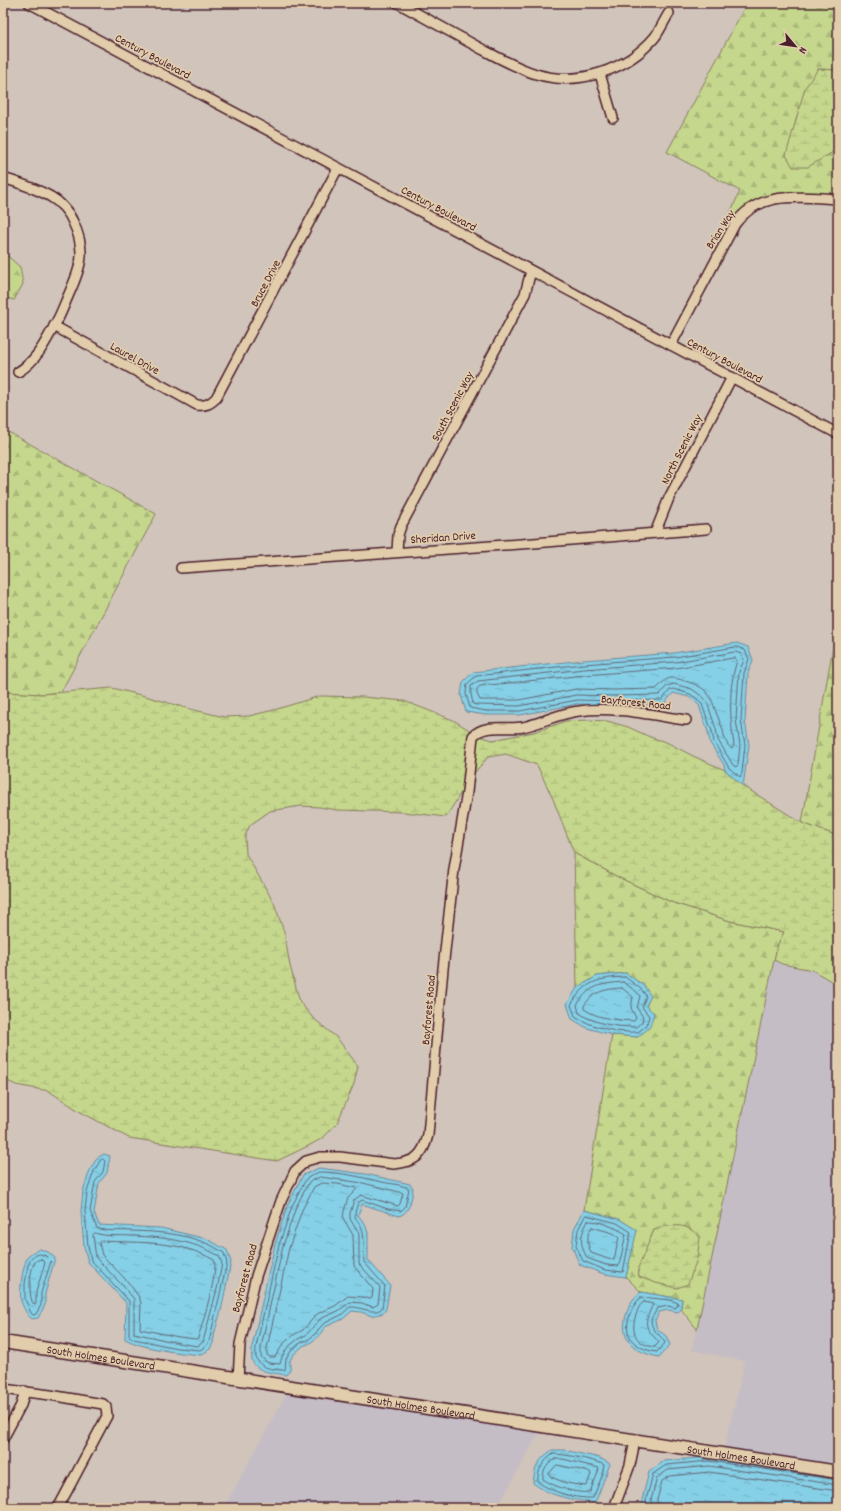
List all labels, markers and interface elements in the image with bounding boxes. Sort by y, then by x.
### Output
north arrow [775,26,815,66]
street label: Century Boulevard [111,30,193,84]
text: N [793,44,810,57]
street label: Century Boulevard [397,182,479,236]
street label: Brian Way [702,206,741,253]
street label: Bruce Drive [247,257,286,310]
street label: Century Boulevard [683,334,765,388]
street label: Laurel Drive [106,339,162,380]
street label: South Scenic Way [428,368,479,444]
street label: North Scenic Way [657,411,708,488]
street label: Sheridan Drive [410,528,476,549]
street label: Bayforest Road [600,691,672,716]
street label: Bayforest Road [418,974,441,1046]
street label: Bayforest Road [228,1242,263,1314]
street label: South Holmes Boulevard [45,1342,156,1376]
street label: South Holmes Boulevard [365,1392,476,1425]
street label: South Holmes Boulevard [686,1442,796,1475]

